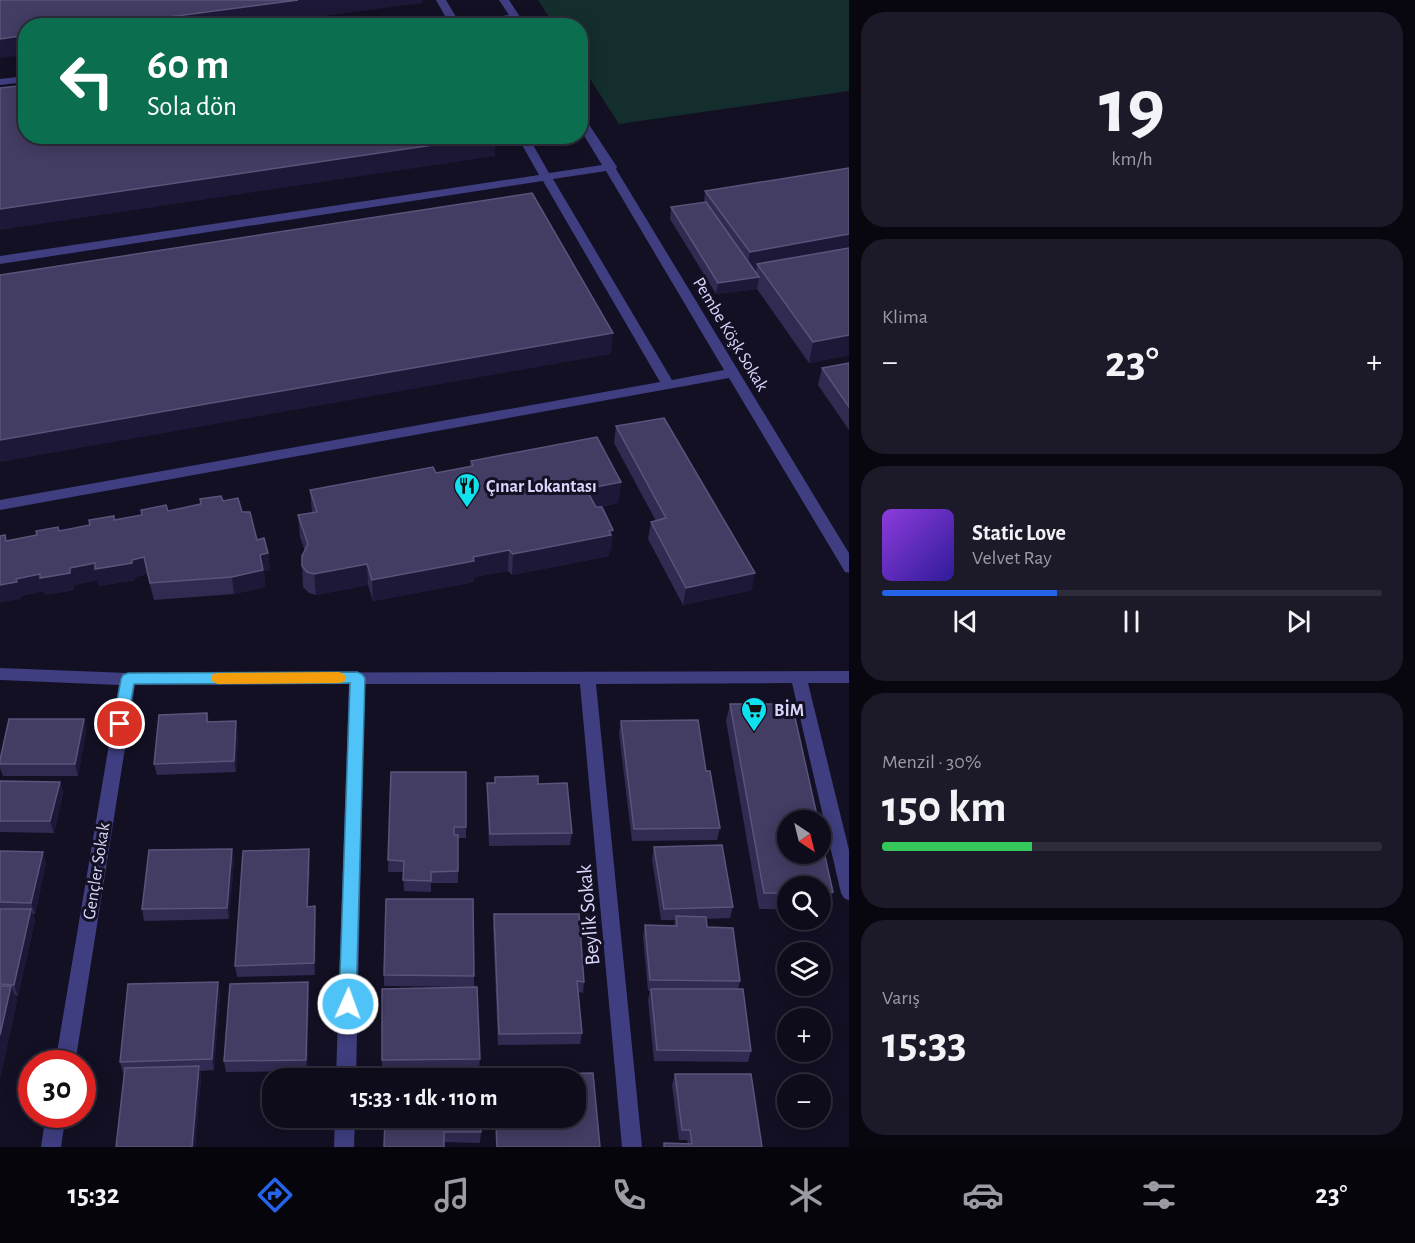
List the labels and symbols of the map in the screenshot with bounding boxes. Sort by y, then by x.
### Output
street label: Pembe Köşk Sokak [689,274,772,395]
restaurant icon: Çınar Lokantası [452,471,482,509]
place label: Çınar Lokantası [486,478,597,496]
supermarket icon: BİM [739,695,769,733]
pin [94,698,145,749]
place label: BİM [774,699,804,720]
north arrow [777,810,831,864]
street label: Gençler Sokak [80,821,114,921]
street label: Beylik Sokak [574,863,603,966]
position arrow [316,972,380,1036]
speed limit sign: 30 [18,1050,96,1128]

